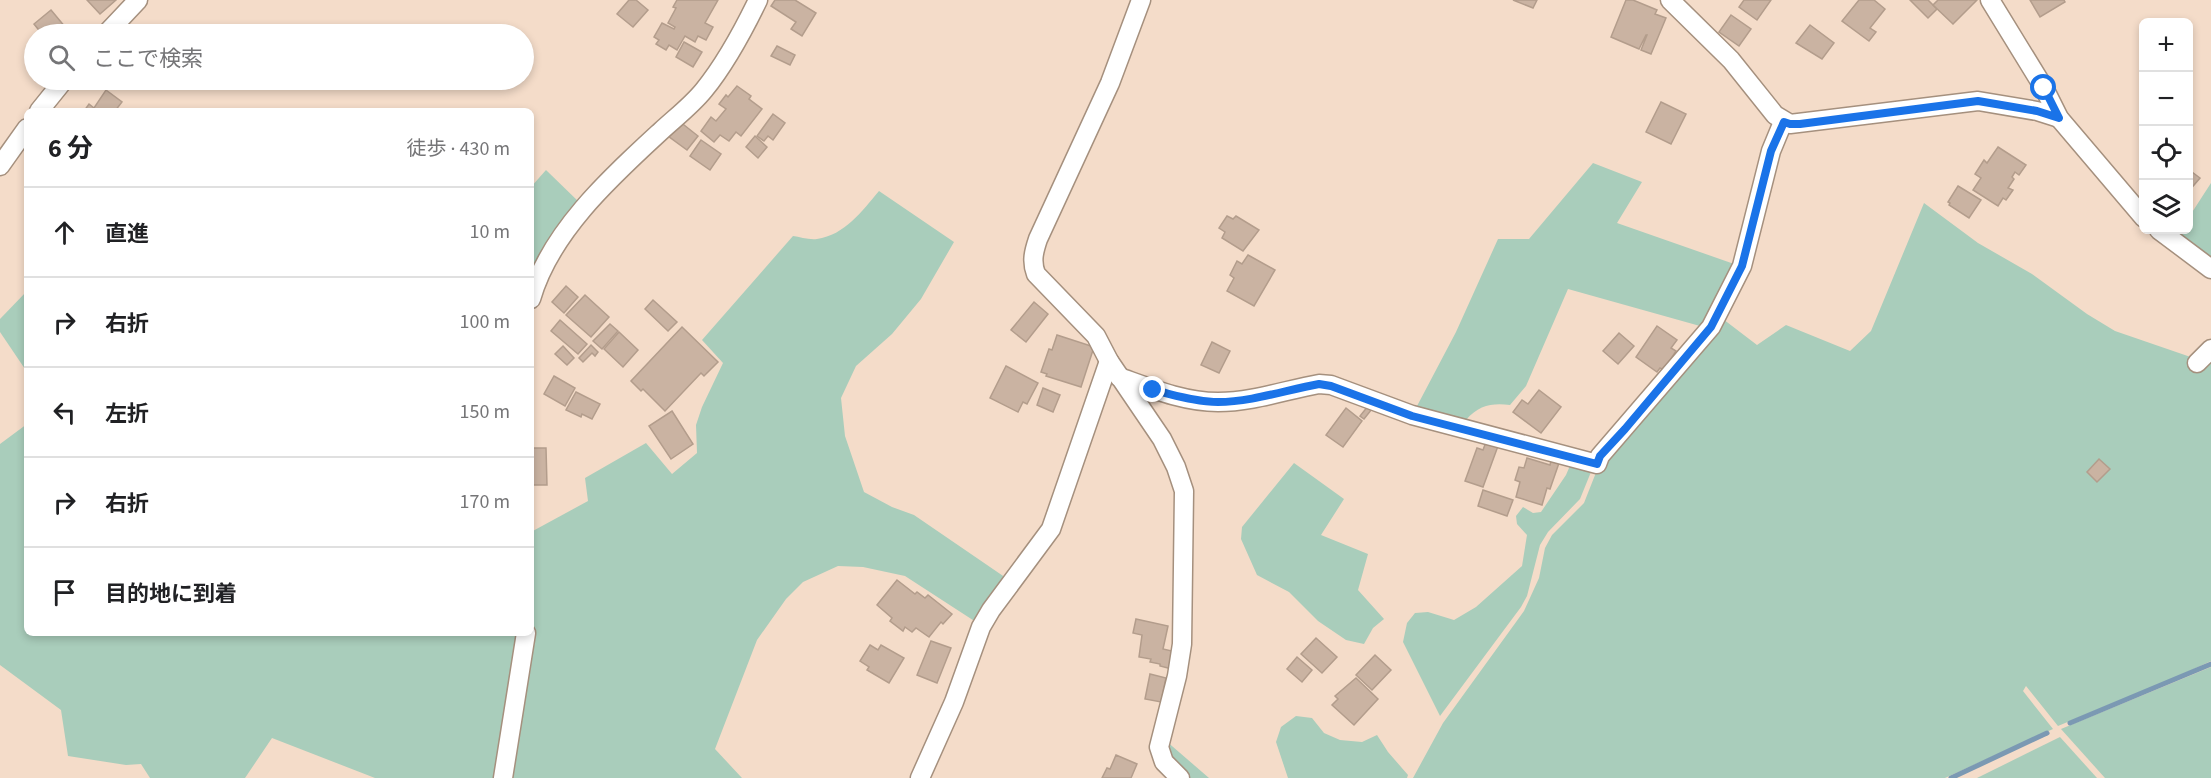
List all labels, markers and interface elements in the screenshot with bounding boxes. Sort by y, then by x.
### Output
map controls [2139,18,2193,234]
button: + [2139,18,2193,72]
search box [24,24,534,90]
icon: search [45,41,78,74]
text: ここで検索 [93,43,203,75]
button: − [2139,72,2193,126]
route start [2030,74,2056,100]
button: locate [2139,126,2193,180]
text: 6 分 [48,130,93,167]
text: 徒歩 · 430 m [407,135,510,163]
button: layers [2139,180,2193,234]
icon: ahead [48,216,81,249]
text: 直進 [105,218,149,250]
text: 10 m [470,218,510,246]
icon: right [48,306,81,339]
text: 右折 [105,308,149,340]
text: 100 m [460,308,510,336]
route end [1139,376,1165,402]
icon: left [48,396,81,429]
text: 左折 [105,398,149,430]
text: 150 m [460,398,510,426]
icon: right [48,486,81,519]
text: 右折 [105,488,149,520]
text: 170 m [460,488,510,516]
icon: arrive [48,576,81,609]
text: 目的地に到着 [105,578,237,610]

